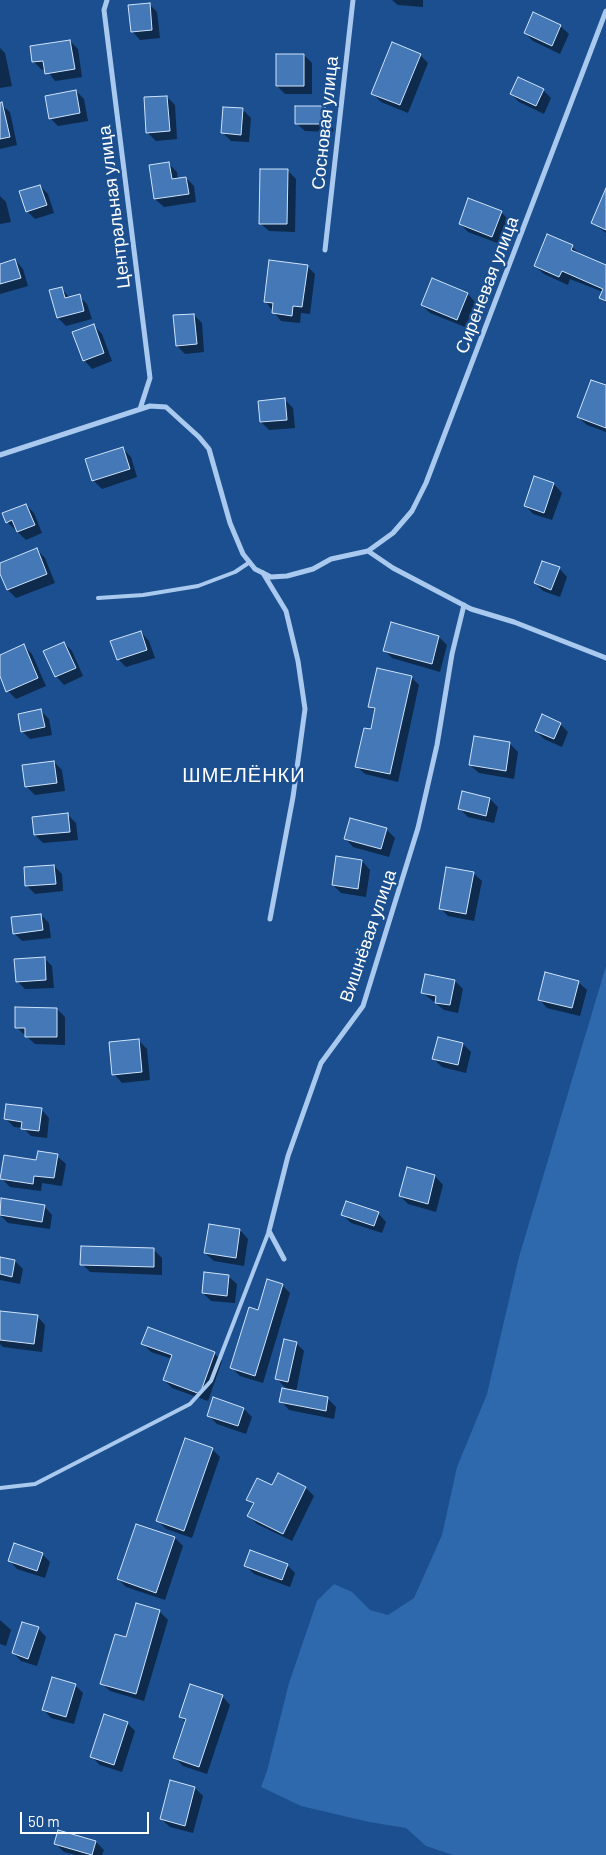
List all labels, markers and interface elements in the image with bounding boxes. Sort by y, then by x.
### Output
street label: Сосновая улица [307,55,343,191]
street label: Центральная улица [93,124,135,290]
street label: Сиреневая улица [451,213,523,357]
district label: ШМЕЛЁНКИ [181,763,307,787]
street label: Вишнёвая улица [335,867,401,1005]
scale bar [22,1802,151,1834]
text: 50 m [28,1812,60,1830]

